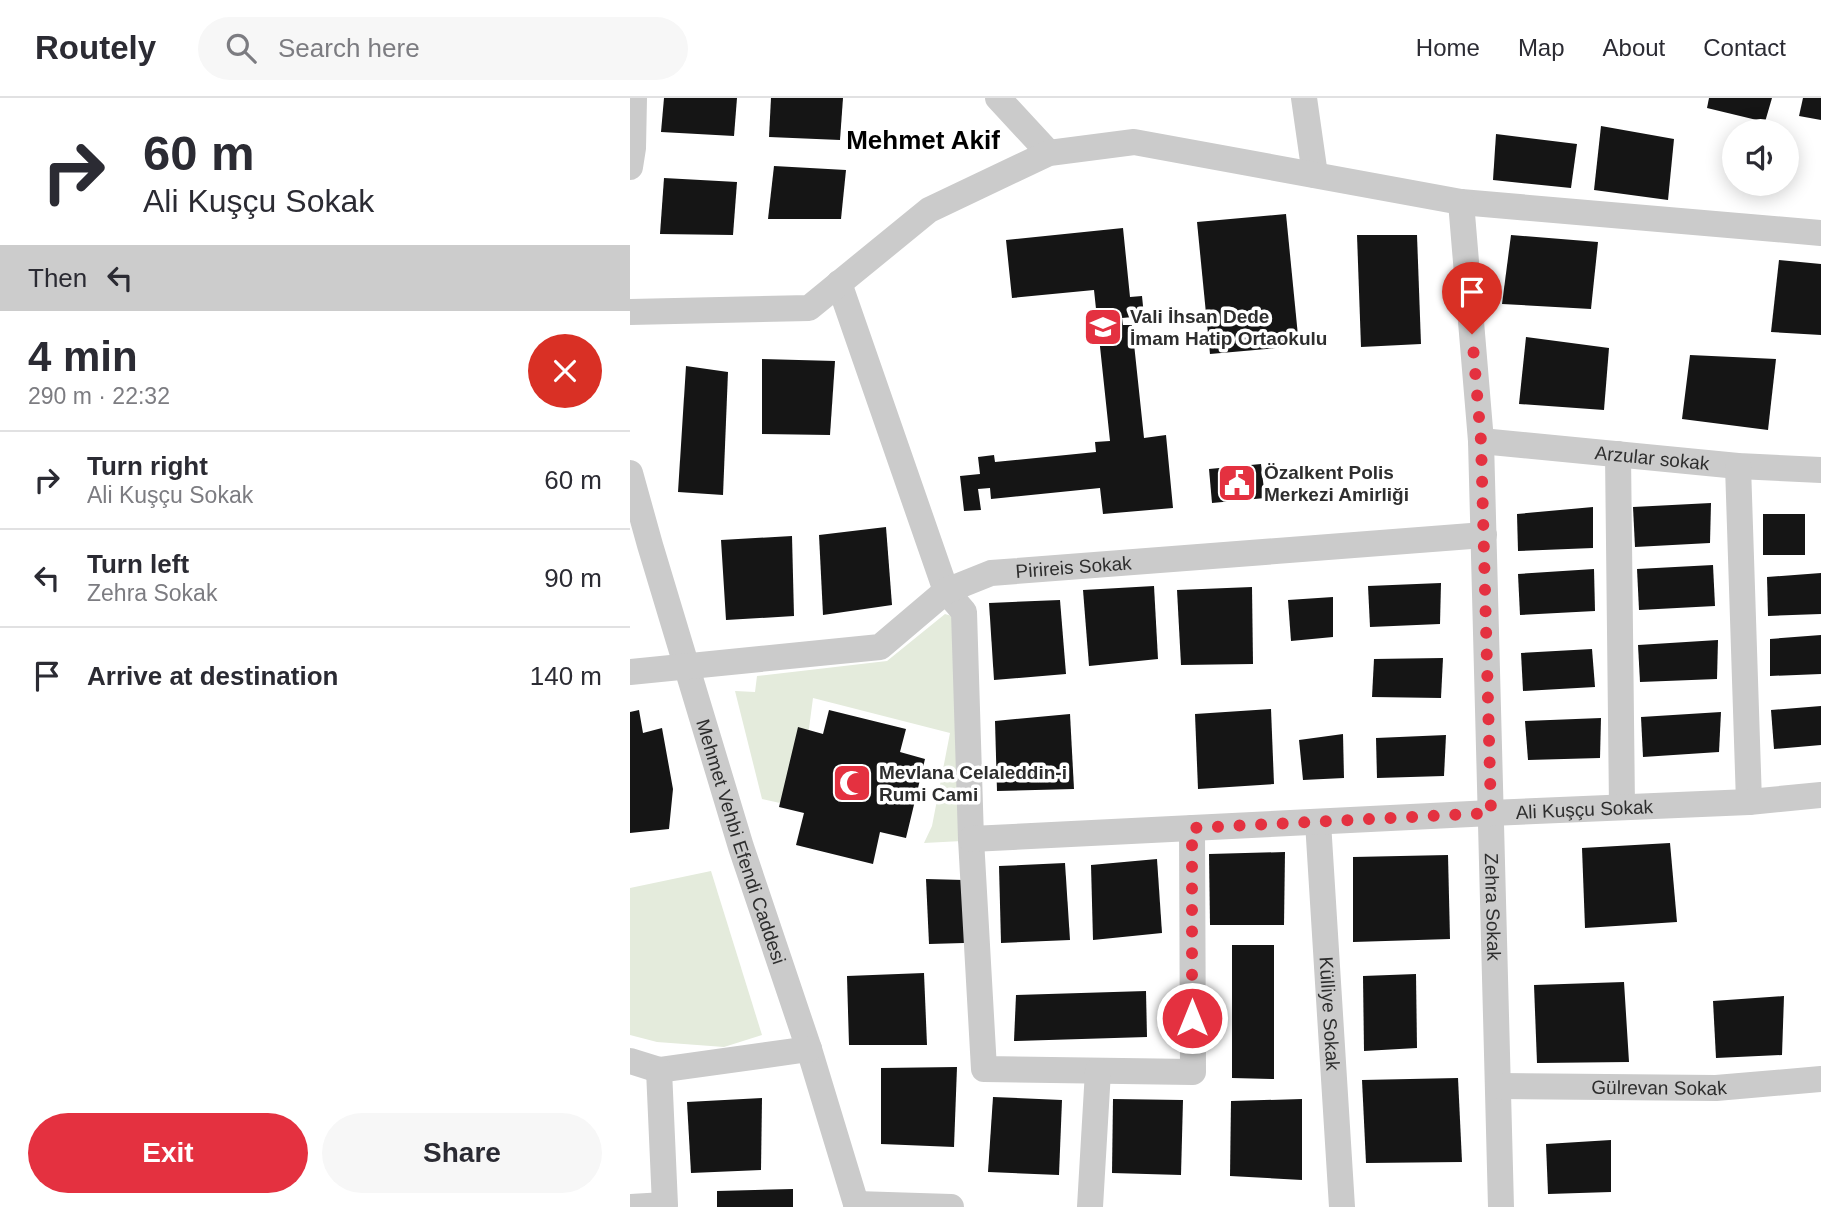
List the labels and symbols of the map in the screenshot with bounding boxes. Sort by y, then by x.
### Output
district label: Mehmet Akif [846,125,1000,155]
pin [1442,262,1502,334]
school or university icon: Vali İhsan Dede İmam Hatip Ortaokulu [1082,306,1124,348]
place label: Vali İhsan Dede İmam Hatip Ortaokulu [1130,306,1327,349]
street label: Arzular sokak [1594,442,1711,474]
public building icon: Özalkent Polis Merkezi Amirliği [1216,462,1258,504]
place label: Özalkent Polis Merkezi Amirliği [1264,462,1409,505]
street label: Pirireis Sokak [1015,552,1133,582]
street label: Mehmet Vehbi Efendi Caddesi [693,717,790,967]
mosque icon: Mevlana Celaleddin-i Rumi Cami [831,762,873,804]
place label: Mevlana Celaleddin-i Rumi Cami [879,762,1067,805]
street label: Ali Kuşçu Sokak [1515,796,1654,822]
street label: Zehra Sokak [1481,853,1505,962]
street label: Külliye Sokak [1316,956,1344,1072]
position arrow [1155,981,1229,1055]
street label: Gülrevan Sokak [1591,1076,1728,1099]

